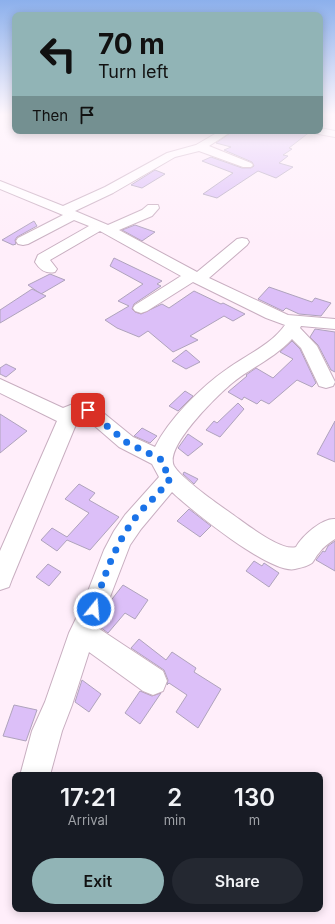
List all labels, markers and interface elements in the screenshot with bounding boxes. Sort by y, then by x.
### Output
text: 70 m [98,27,165,61]
icon: left [32,28,84,80]
text: Turn left [98,61,168,82]
icon: arrive [76,104,98,126]
text: Then [32,106,68,125]
pin [71,393,105,427]
icon: arrive [77,399,99,421]
position arrow [73,588,115,630]
text: 17:21 [60,783,116,812]
text: 2 [167,783,182,812]
text: 130 [234,783,275,812]
text: Arrival [68,812,108,828]
text: min [164,812,186,828]
text: m [249,812,260,828]
button: Exit [32,858,164,904]
button: Share [172,858,303,904]

